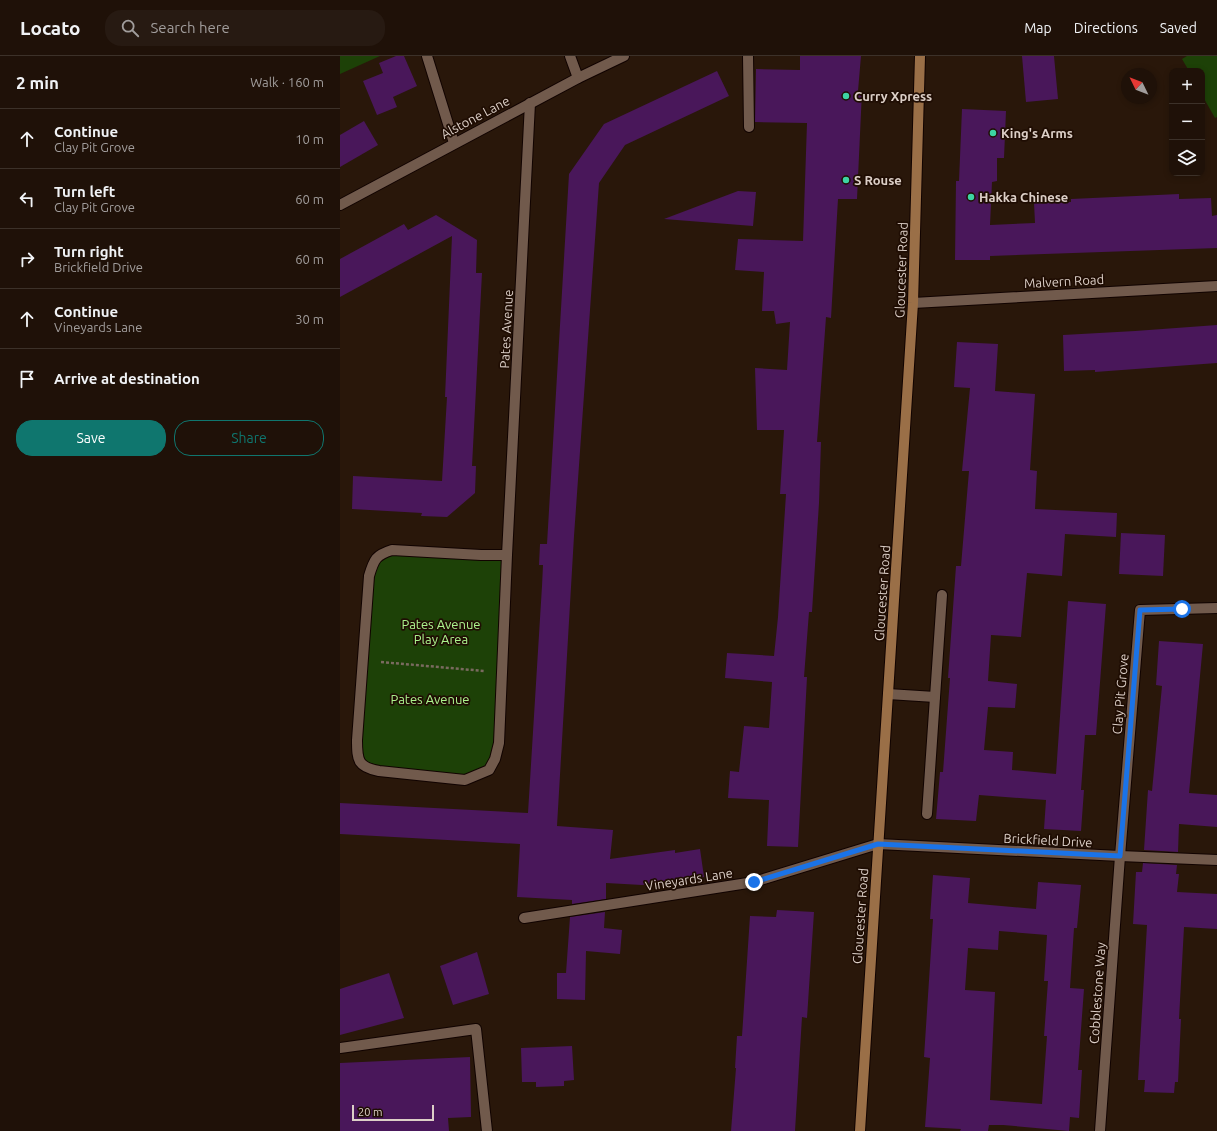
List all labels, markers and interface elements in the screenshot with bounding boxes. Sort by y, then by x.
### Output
search box [105,10,385,46]
text: Locato [20,17,81,39]
icon: search [119,17,141,39]
text: Search here [151,19,230,36]
text: Map [1024,20,1052,36]
text: Directions [1074,20,1138,36]
text: Saved [1160,20,1197,36]
north arrow [1121,68,1157,104]
map controls [1169,68,1205,176]
button: + [1169,68,1205,104]
text: 2 min [16,73,59,92]
text: Walk · 160 m [250,75,324,89]
place label: Curry Xpress [854,89,932,103]
marker: Curry Xpress [841,91,851,101]
street label: Alstone Lane [438,93,512,141]
button: − [1169,104,1205,140]
text: Continue [54,123,118,140]
place label: King's Arms [1001,126,1073,140]
icon: ahead [16,128,38,150]
marker: King's Arms [988,128,998,138]
text: 10 m [295,132,324,146]
text: Clay Pit Grove [54,140,135,154]
button: layers [1169,140,1205,176]
place label: S Rouse [854,173,902,187]
marker: S Rouse [841,175,851,185]
text: Turn left [54,183,115,200]
icon: left [16,188,38,210]
place label: Hakka Chinese [979,190,1068,204]
text: 60 m [295,192,324,206]
marker: Hakka Chinese [966,192,976,202]
text: Clay Pit Grove [54,200,135,214]
street label: Gloucester Road [892,222,910,318]
text: Turn right [54,243,124,260]
icon: right [16,248,38,270]
text: 60 m [295,252,324,266]
text: Brickfield Drive [54,260,143,274]
street label: Malvern Road [1024,272,1104,290]
street label: Pates Avenue [497,289,515,369]
text: Continue [54,303,118,320]
icon: ahead [16,308,38,330]
text: 30 m [295,312,324,326]
text: Vineyards Lane [54,320,142,334]
icon: arrive [16,368,38,390]
text: Arrive at destination [54,370,200,387]
button: Save [16,420,166,456]
button: Share [174,420,324,456]
street label: Gloucester Road [872,545,892,641]
route start [1173,600,1191,618]
park label: Pates Avenue Play Area [401,617,481,646]
street label: Clay Pit Grove [1109,653,1131,735]
park label: Pates Avenue [390,692,470,706]
street label: Brickfield Drive [1003,831,1093,849]
street label: Vineyards Lane [644,865,734,893]
street label: Gloucester Road [850,868,870,964]
route end [745,873,763,891]
street label: Cobblestone Way [1086,942,1108,1044]
scale bar [352,1103,434,1122]
text: 20 m [358,1106,382,1118]

